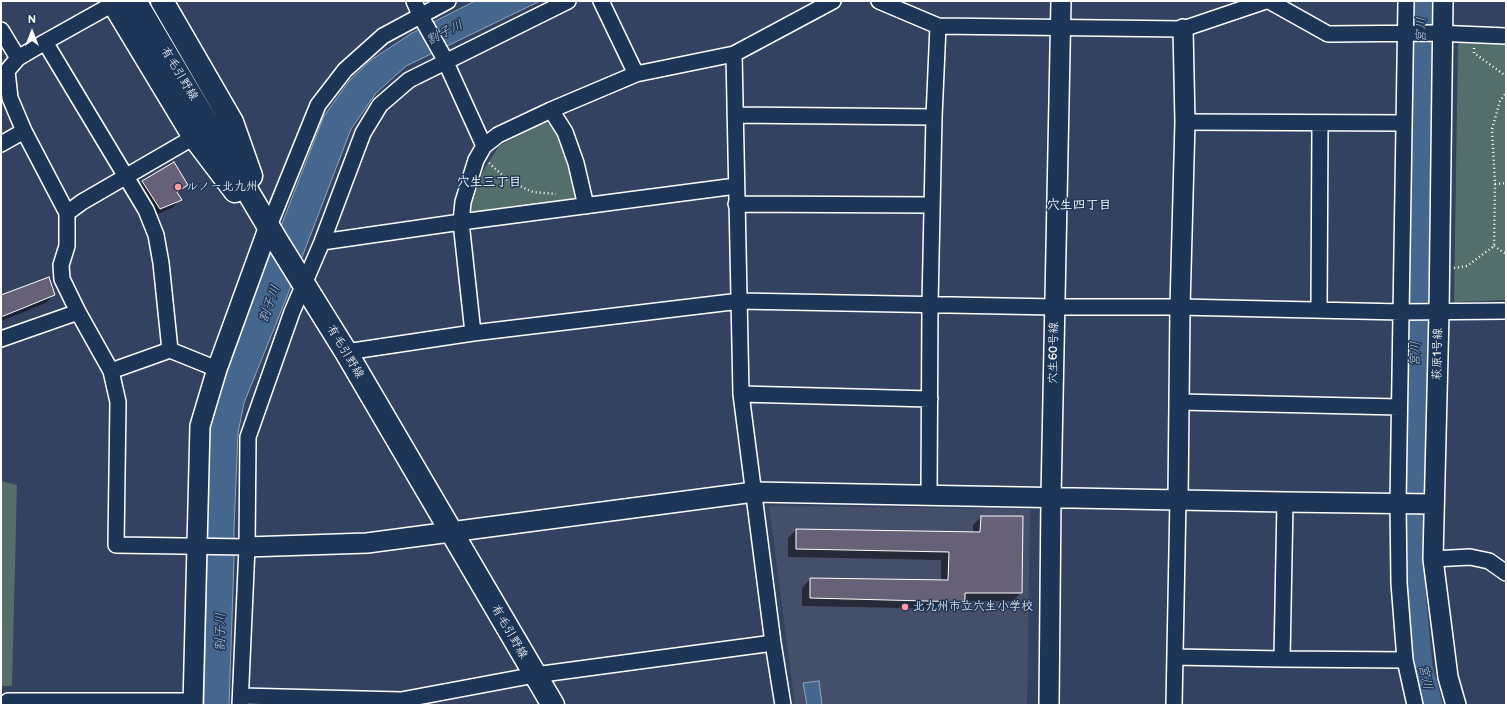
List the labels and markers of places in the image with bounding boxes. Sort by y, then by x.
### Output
place label: ルノー北九州 [186,180,258,194]
marker: ルノー北九州 [173,182,183,192]
place label: 北九州市立穴生小学校 [913,600,1033,614]
marker: 北九州市立穴生小学校 [900,602,910,612]

